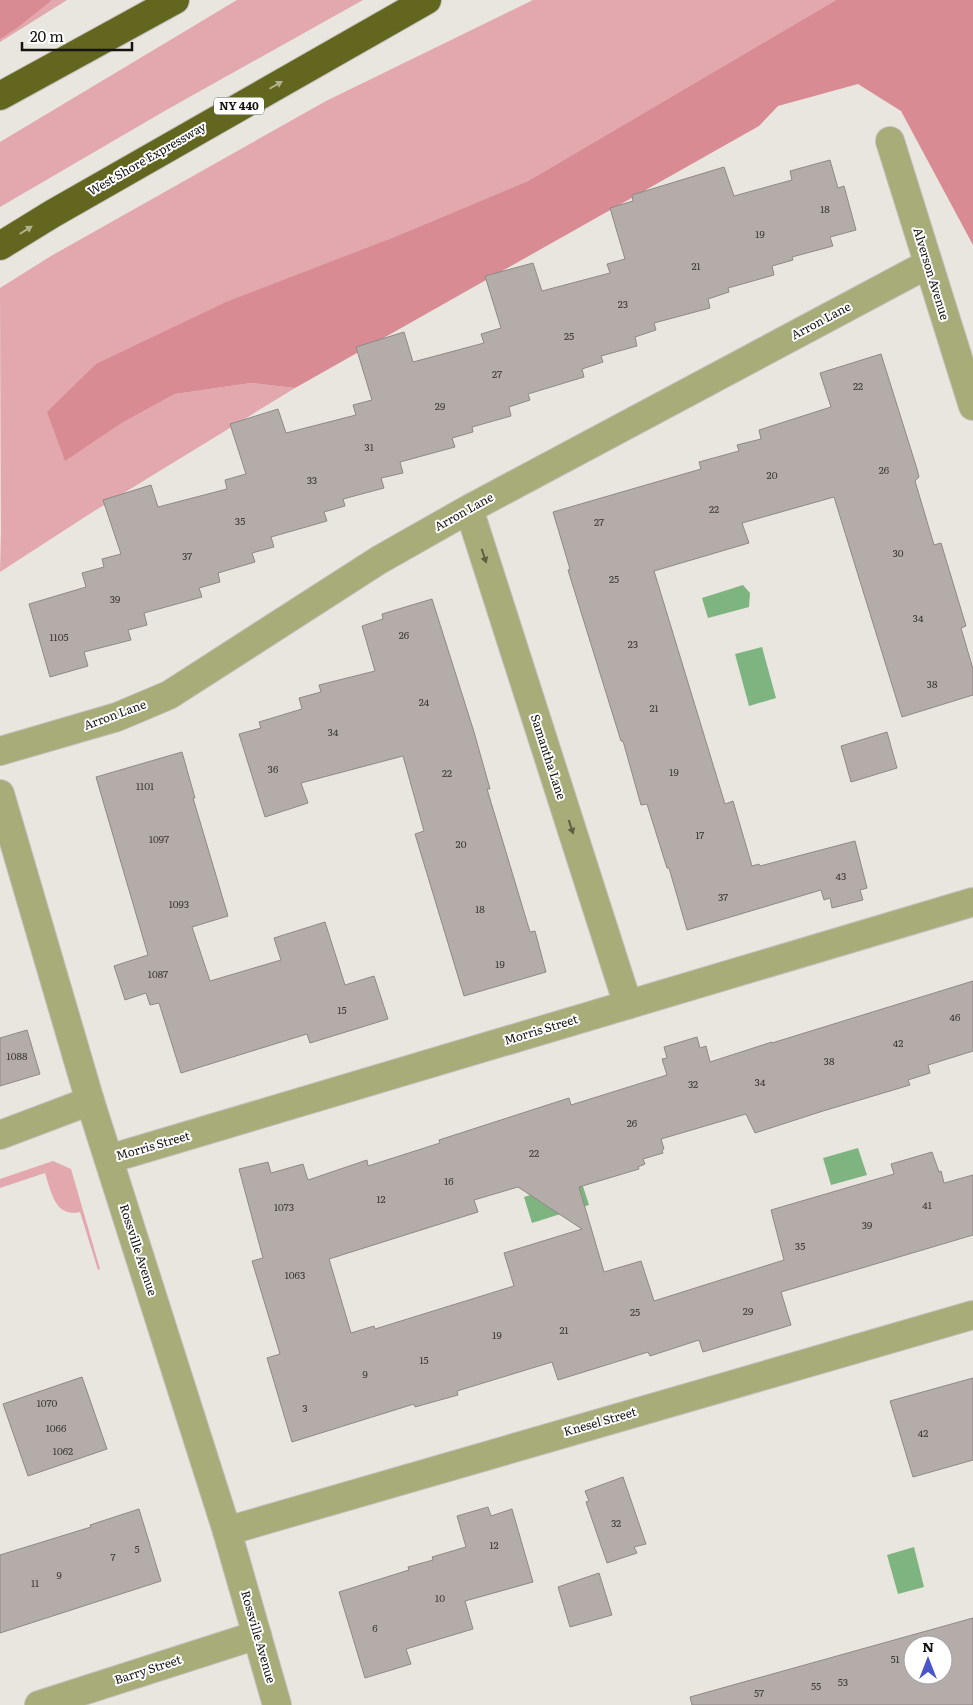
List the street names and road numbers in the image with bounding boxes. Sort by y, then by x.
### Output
road number: NY 440 [214,98,264,114]
street label: West Shore Expressway [84,117,209,199]
street label: Alverson Avenue [909,225,955,322]
street label: Arron Lane [788,297,854,343]
street label: Arron Lane [431,487,496,535]
street label: Arron Lane [81,694,148,734]
street label: Samantha Lane [527,712,571,802]
street label: Morris Street [502,1009,580,1049]
street label: Morris Street [114,1126,192,1164]
street label: Rossville Avenue [116,1201,162,1298]
street label: Knesel Street [561,1402,638,1440]
street label: Rossville Avenue [237,1588,281,1685]
street label: Barry Street [112,1650,184,1688]

